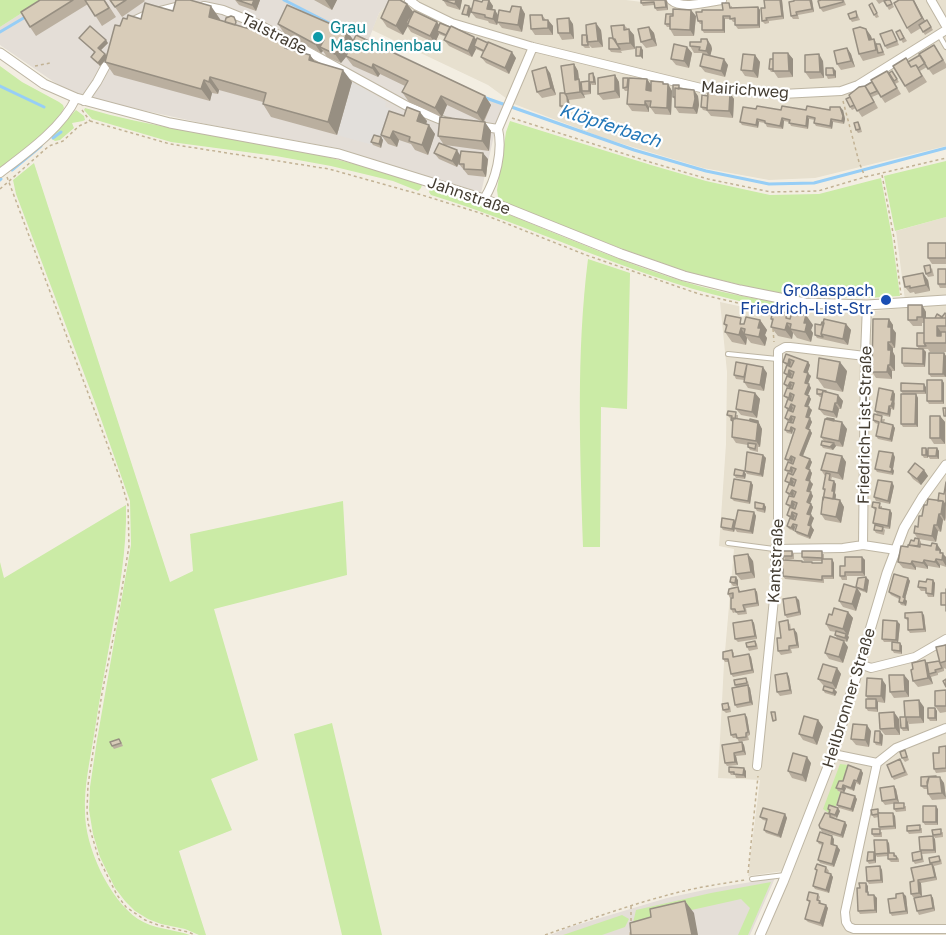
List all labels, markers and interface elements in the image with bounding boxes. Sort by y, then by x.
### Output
street label: Talstraße [238,9,310,59]
place label: Grau Maschinenbau [330,18,442,56]
marker: Grau Maschinenbau [311,30,325,44]
street label: Mairichweg [700,77,790,103]
water label: Klöpferbach [557,99,663,153]
street label: Jahnstraße [425,173,513,219]
place label: Großaspach Friedrich-List-Str. [740,281,874,319]
marker: Großaspach Friedrich-List-Str. [879,293,893,307]
street label: Friedrich-List-Straße [854,346,876,504]
street label: Kantstraße [764,518,788,604]
street label: Heilbronner Straße [819,626,879,770]

